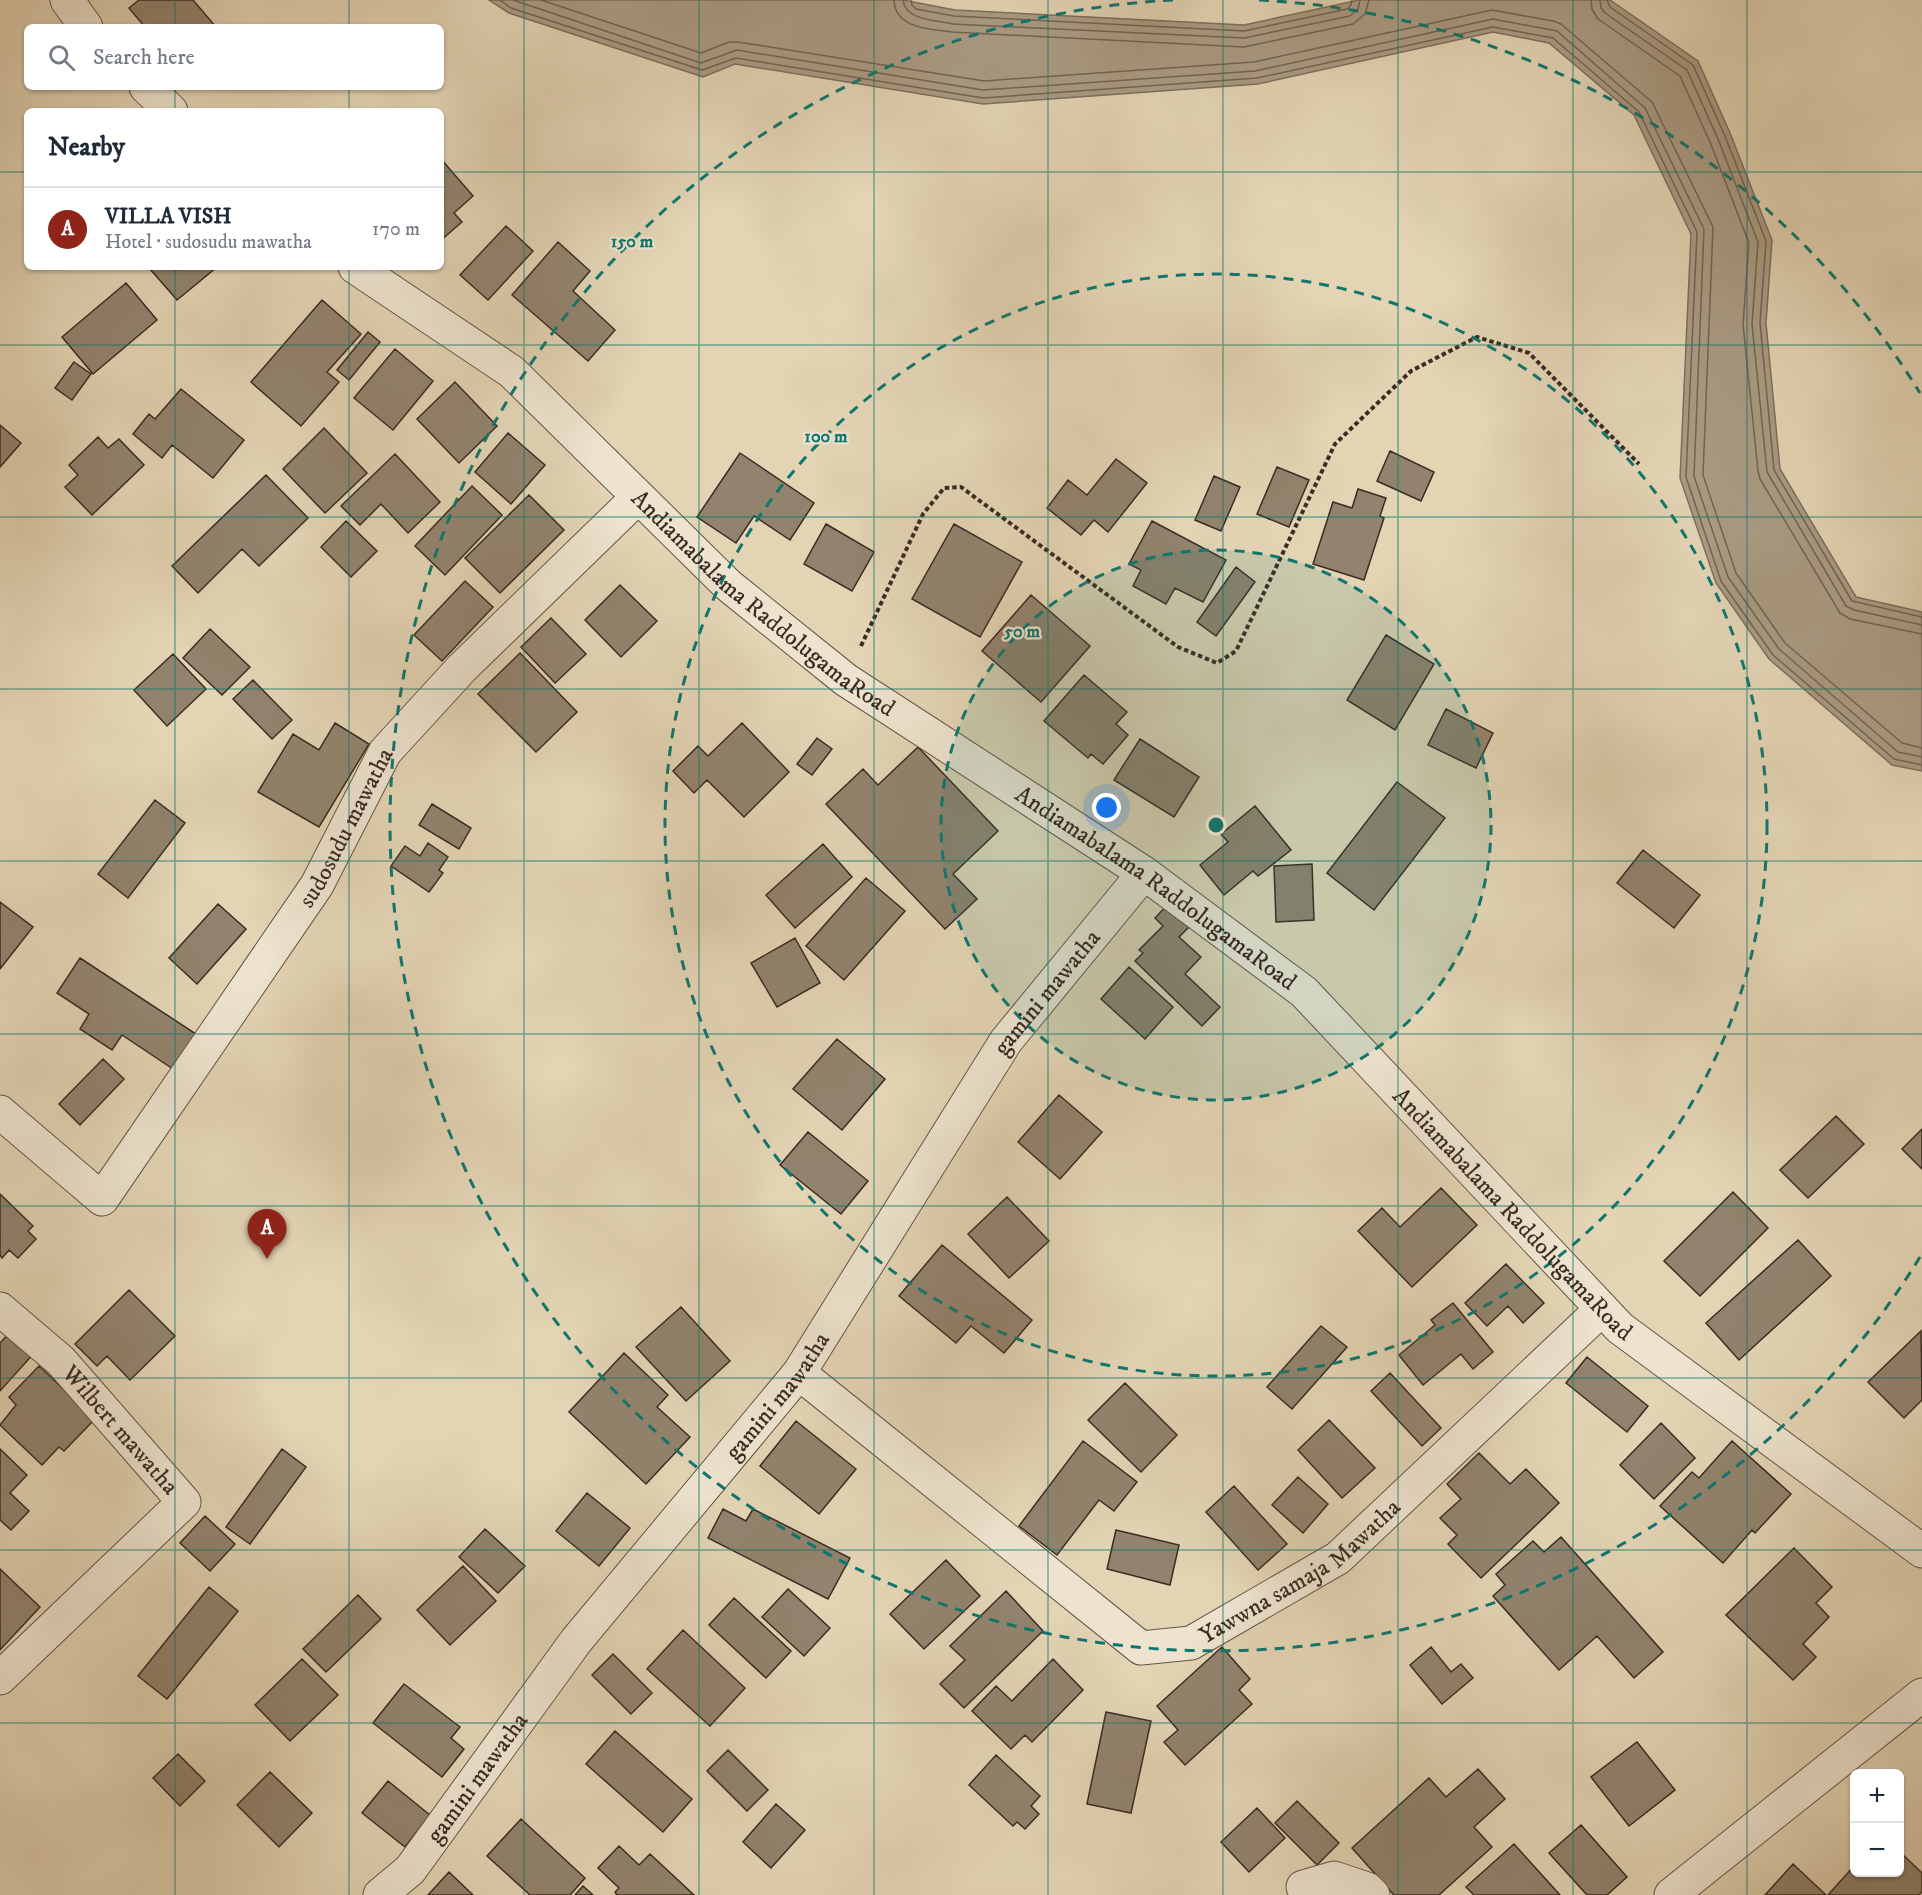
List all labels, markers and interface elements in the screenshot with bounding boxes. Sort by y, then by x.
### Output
search box [24,24,444,90]
icon: search [45,41,78,74]
text: Search here [93,44,195,71]
text: Nearby [48,131,125,164]
text: VILLA VISH [105,203,232,230]
text: A [61,217,74,242]
text: 170 m [372,217,420,242]
text: Hotel · sudosudu mawatha [105,230,312,255]
text: 150 m [611,231,654,253]
text: 100 m [804,426,848,448]
street label: Andiamabalama RaddolugamaRoad [624,484,900,724]
text: 50 m [1003,621,1040,643]
street label: sudosudu mawatha [292,742,401,913]
street label: Andiamabalama RaddolugamaRoad [1009,780,1302,997]
your location [1092,793,1121,822]
centre of rings [1206,815,1226,835]
street label: gamini mawatha [987,923,1108,1061]
street label: Andiamabalama RaddolugamaRoad [1386,1082,1638,1348]
pin: A [248,1210,286,1259]
street label: gamini mawatha [719,1326,837,1467]
street label: Wilbert mawatha [55,1358,185,1502]
street label: Yawwna samaja Mawatha [1194,1492,1408,1651]
street label: gamini mawatha [420,1706,536,1850]
map controls [1850,1769,1904,1877]
button: + [1850,1769,1904,1823]
button: − [1850,1823,1904,1877]

